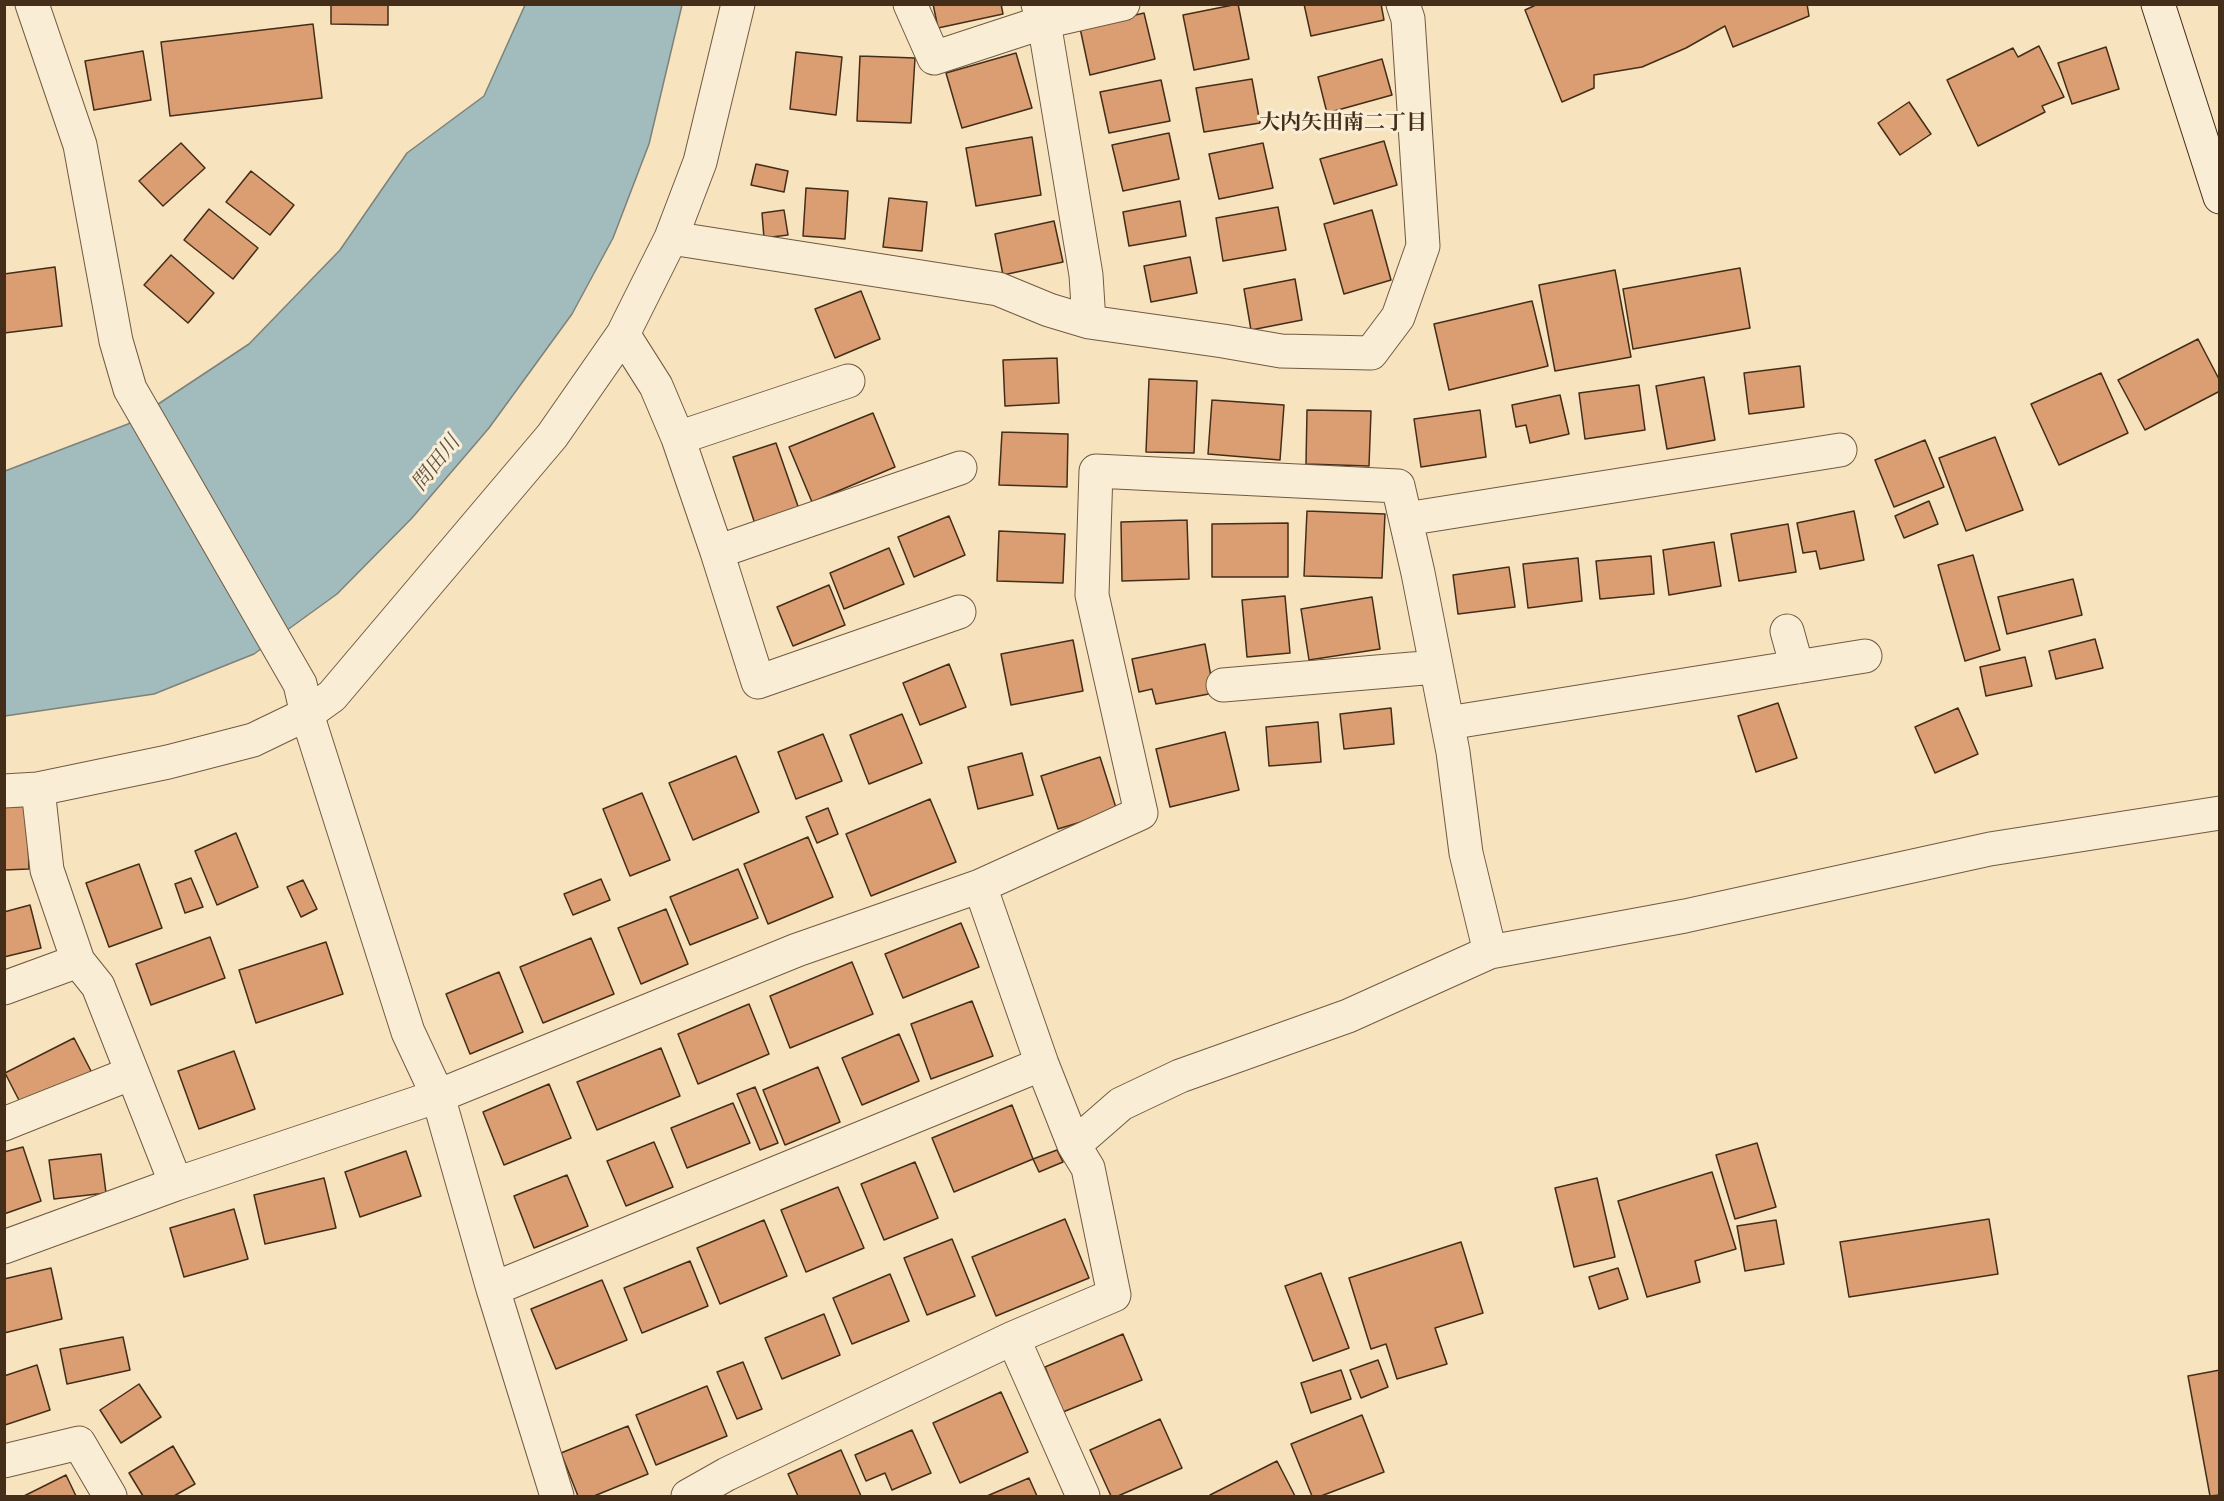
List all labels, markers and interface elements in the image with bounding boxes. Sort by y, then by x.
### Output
district label: 大内矢田南二丁目 [1259,111,1427,137]
water label: 問田川 [408,431,466,497]

